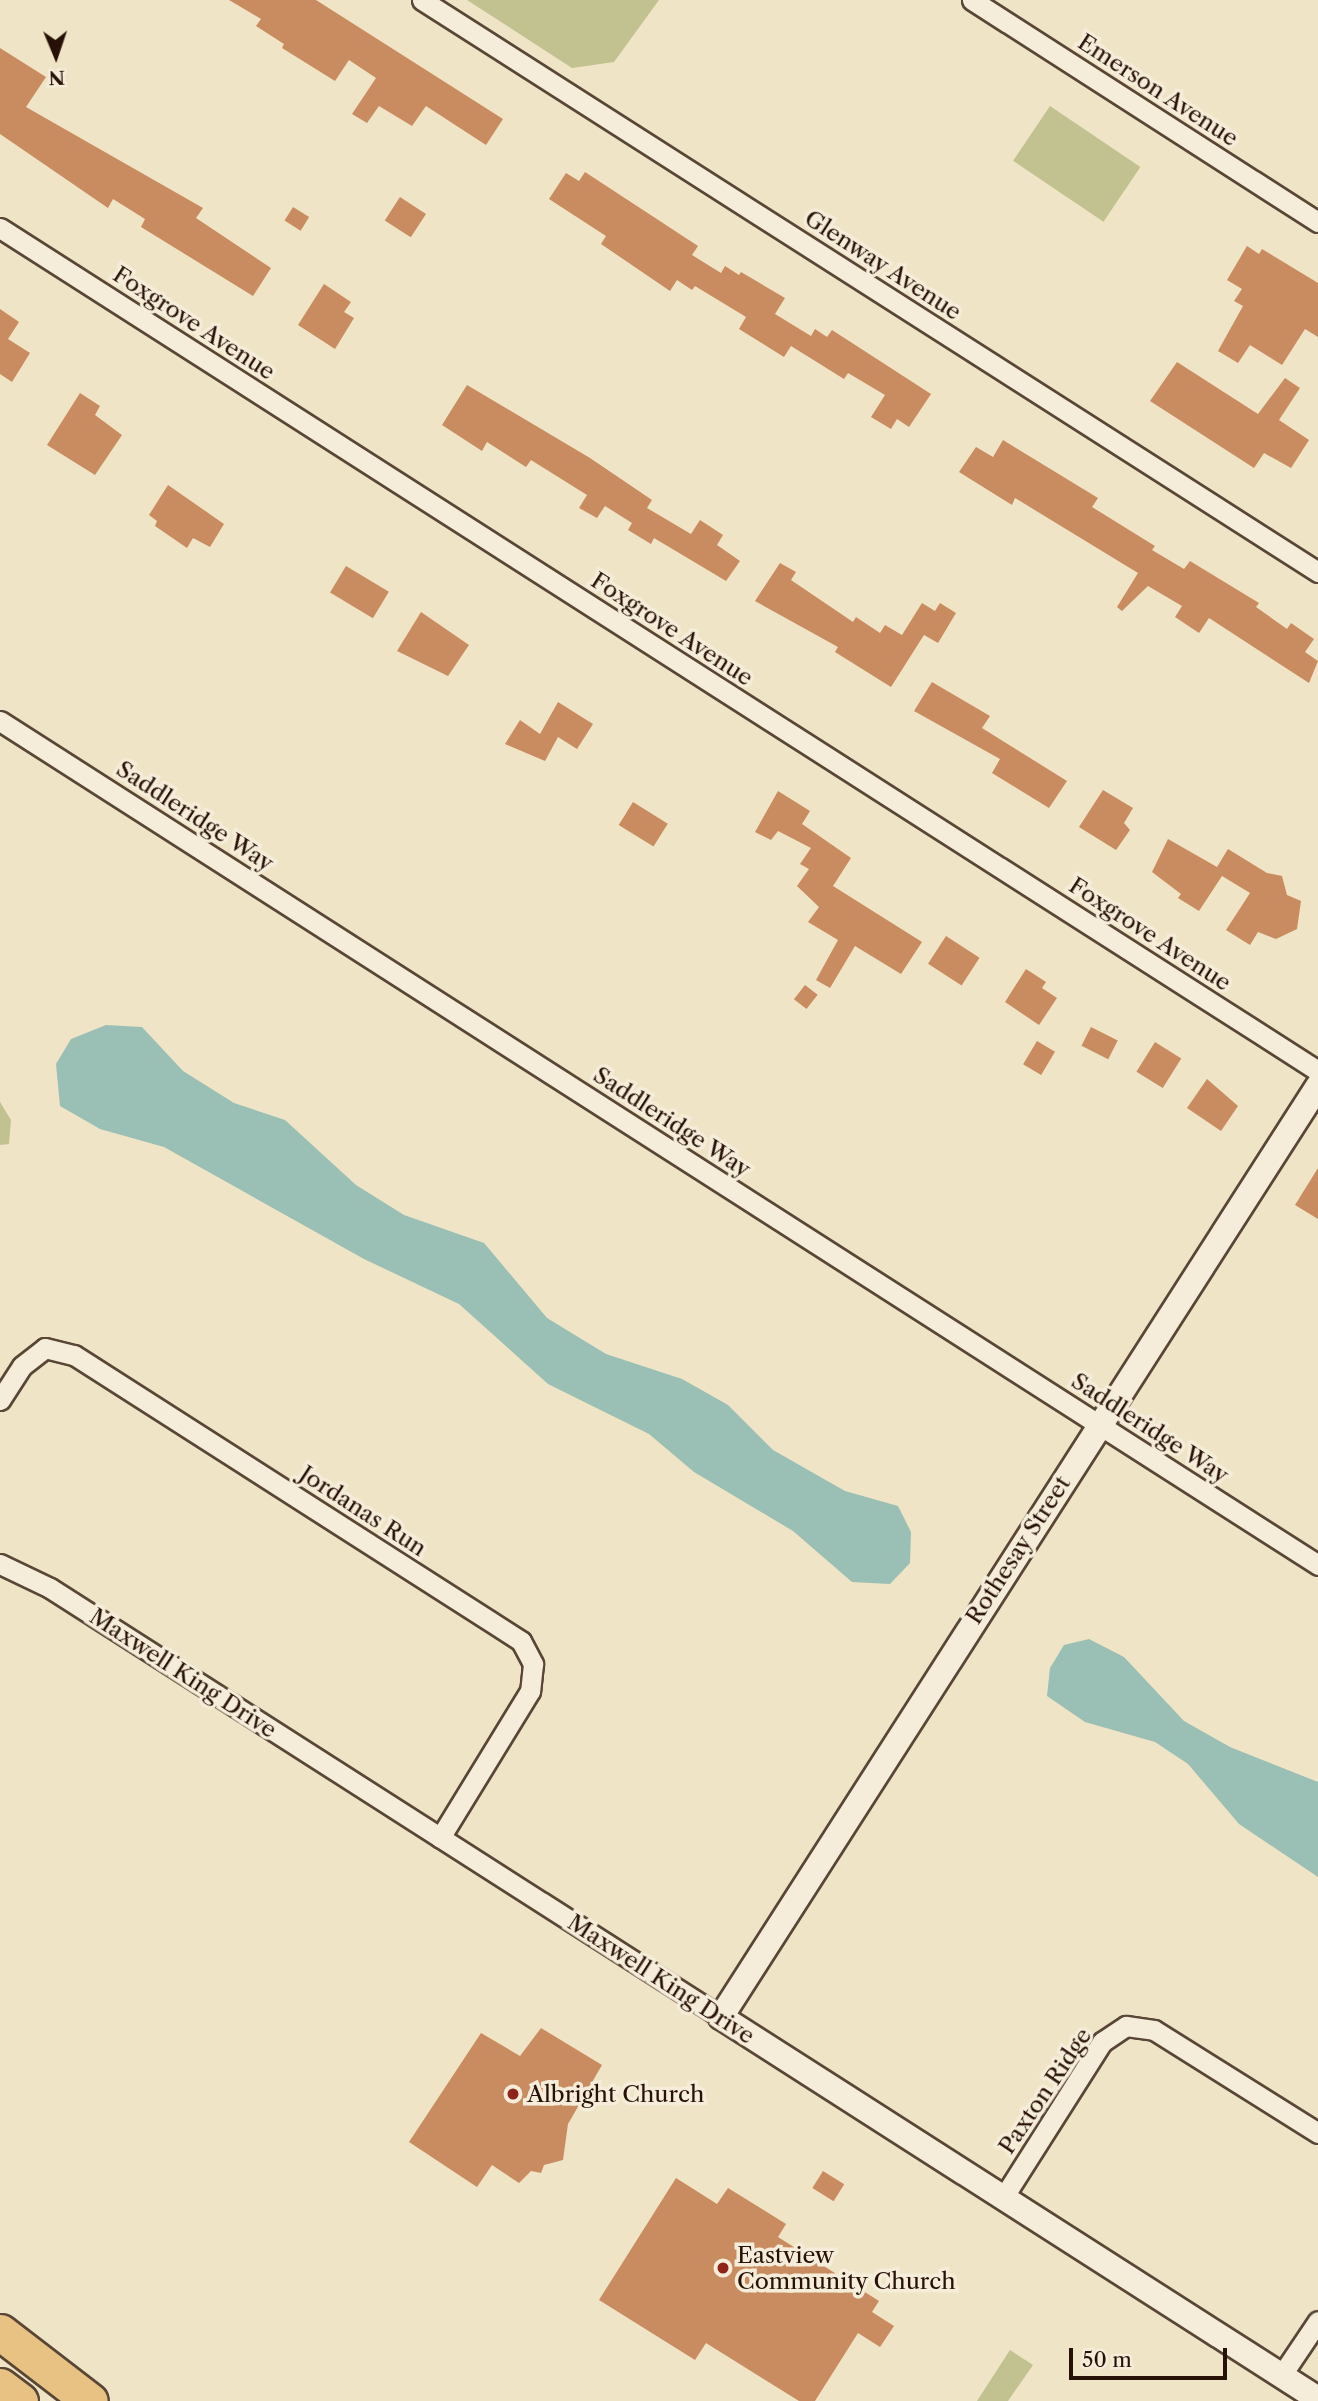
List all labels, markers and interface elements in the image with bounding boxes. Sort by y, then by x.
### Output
north arrow [21,21,91,91]
street label: Emerson Avenue [1072,28,1244,152]
text: N [48,66,65,89]
street label: Glenway Avenue [799,204,967,326]
street label: Foxgrove Avenue [107,260,281,386]
street label: Foxgrove Avenue [585,566,759,692]
street label: Saddleridge Way [111,755,279,877]
street label: Foxgrove Avenue [1063,871,1237,997]
street label: Saddleridge Way [588,1061,756,1183]
street label: Saddleridge Way [1066,1367,1234,1489]
street label: Jordanas Run [294,1460,432,1562]
street label: Rothesay Street [960,1470,1076,1630]
street label: Maxwell King Drive [84,1602,282,1744]
street label: Maxwell King Drive [562,1908,760,2050]
street label: Paxton Ridge [993,2023,1097,2159]
place label: Albright Church [527,2080,704,2108]
marker: Albright Church [505,2086,521,2102]
place label: Eastview Community Church [737,2241,956,2295]
marker: Eastview Community Church [715,2260,731,2276]
scale bar [1073,2334,1230,2378]
text: 50 m [1082,2347,1132,2372]

